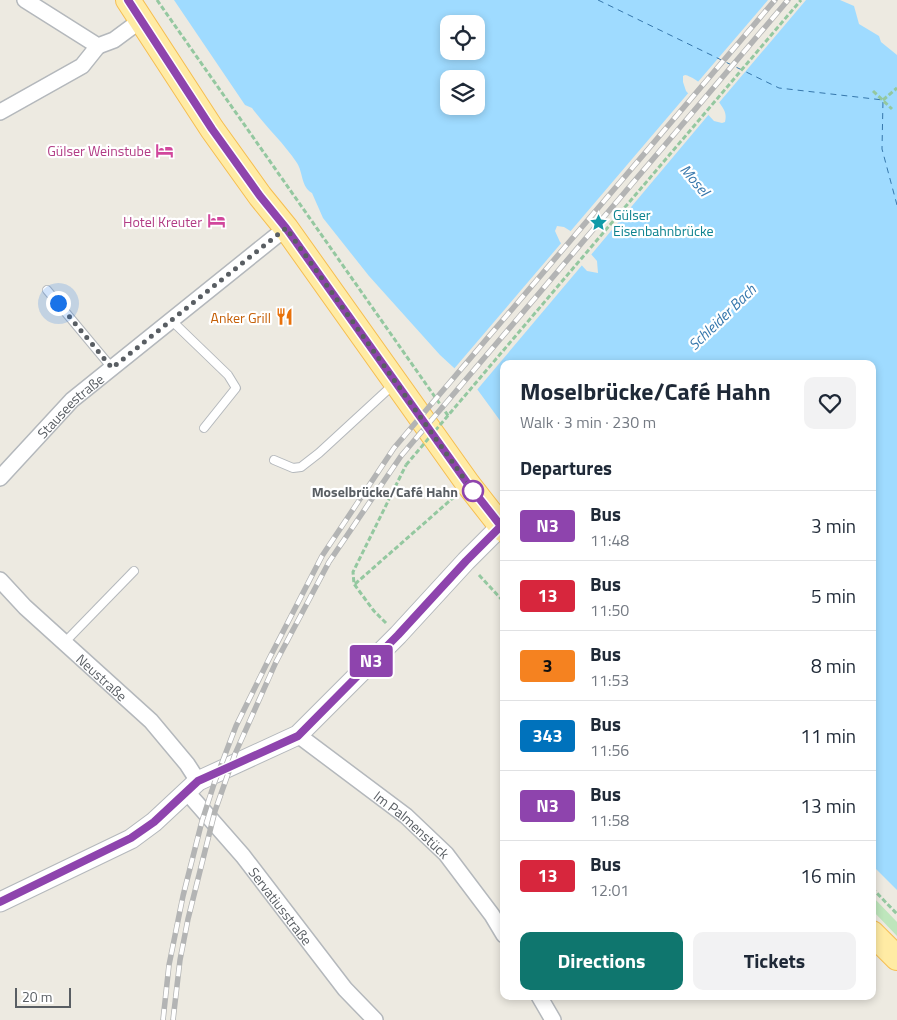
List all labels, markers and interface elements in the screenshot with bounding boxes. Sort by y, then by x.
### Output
map controls [440,15,485,115]
button: locate [440,15,485,60]
button: layers [440,70,485,115]
place label: Gülser Weinstube [47,140,151,161]
hotel icon: Gülser Weinstube [155,140,175,160]
water label: Mosel [675,159,716,202]
place label: Gülser Eisenbahnbrücke [613,204,714,241]
place label: Hotel Kreuter [123,211,202,232]
hotel icon: Hotel Kreuter [206,211,226,231]
place icon: Gülser Eisenbahnbrücke [589,212,609,232]
water label: Schleider Bach [683,278,761,355]
your location [46,291,71,316]
place label: Anker Grill [211,307,271,328]
restaurant icon: Anker Grill [275,307,295,327]
street label: Stauseestraße [32,368,108,442]
text: Moselbrücke/Café Hahn [520,373,771,409]
button: heart [804,377,856,429]
text: Walk · 3 min · 230 m [520,410,656,434]
text: Departures [520,453,612,482]
marker: Moselbrücke/Café Hahn [462,480,484,502]
place label: Moselbrücke/Café Hahn [312,481,458,502]
text: Bus [590,499,621,528]
text: 3 min [811,511,856,540]
text: N3 [536,512,559,539]
text: 11:48 [590,528,629,552]
text: Bus [590,569,621,598]
text: 5 min [811,581,856,610]
text: 13 [537,582,558,609]
text: 11:50 [590,598,629,622]
text: Bus [590,639,621,668]
line badge: N3 [348,645,394,677]
text: N3 [360,647,382,674]
street label: Neustraße [72,648,132,706]
text: 8 min [811,651,856,680]
text: 3 [542,652,553,679]
text: 11:53 [590,668,629,692]
text: Bus [590,709,621,738]
text: 11 min [800,721,856,750]
text: 343 [532,722,563,749]
text: 11:56 [590,738,629,762]
text: Bus [590,779,621,808]
street label: Im Palmenstück [370,785,455,863]
text: 13 min [800,791,856,820]
text: N3 [536,792,559,819]
text: 11:58 [590,808,629,832]
text: Bus [590,849,621,878]
text: 16 min [800,861,856,890]
street label: Servatiusstraße [244,862,318,949]
text: 13 [537,862,558,889]
text: 12:01 [590,878,629,902]
button: Directions [520,932,683,990]
button: Tickets [693,932,856,990]
scale bar [15,985,71,1008]
text: 20 m [22,986,52,1007]

